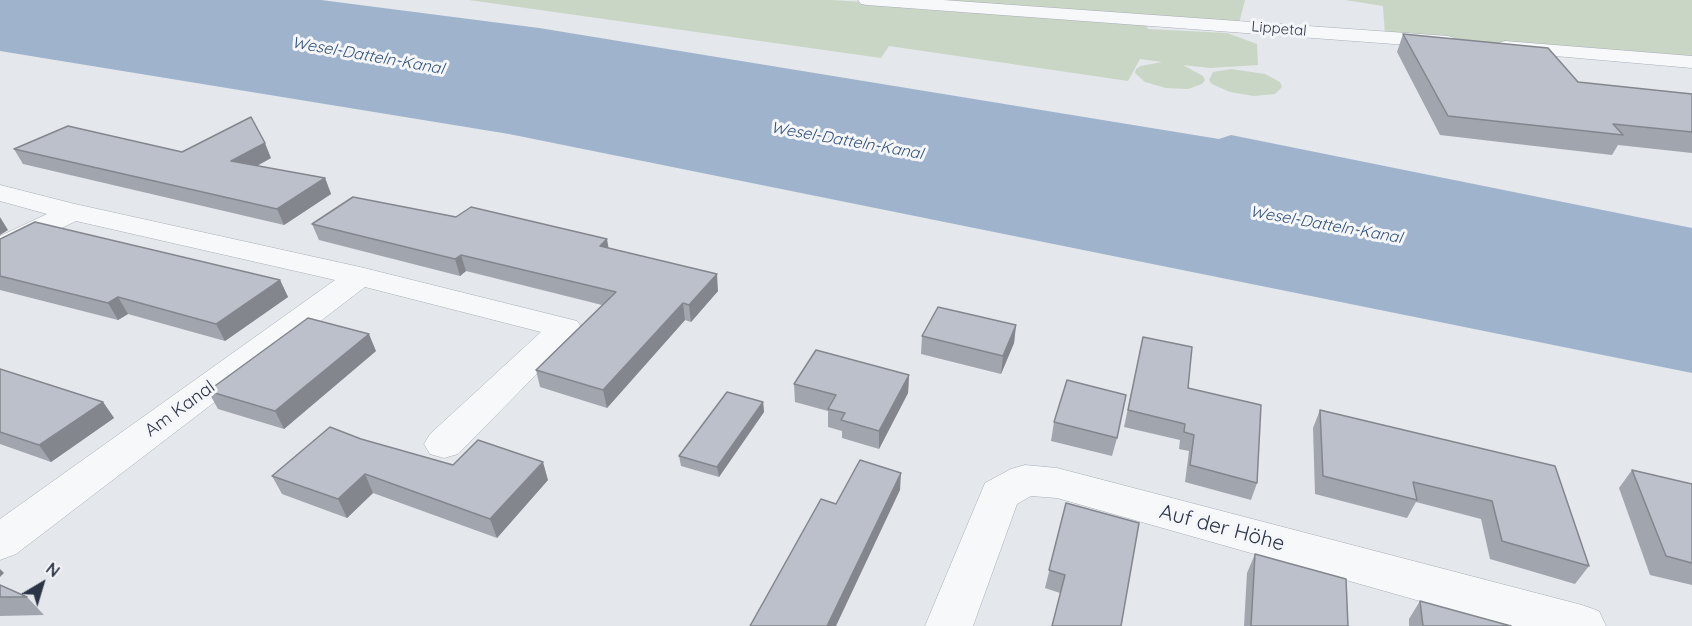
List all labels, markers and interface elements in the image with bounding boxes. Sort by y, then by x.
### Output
street label: Lippetal [1251,18,1307,40]
water label: Wesel-Datteln-Kanal [290,33,446,79]
water label: Wesel-Datteln-Kanal [769,118,925,164]
water label: Wesel-Datteln-Kanal [1248,202,1404,248]
street label: Am Kanal [141,376,219,442]
street label: Auf der Höhe [1157,499,1287,557]
north arrow [12,554,72,614]
text: N [42,558,64,581]

